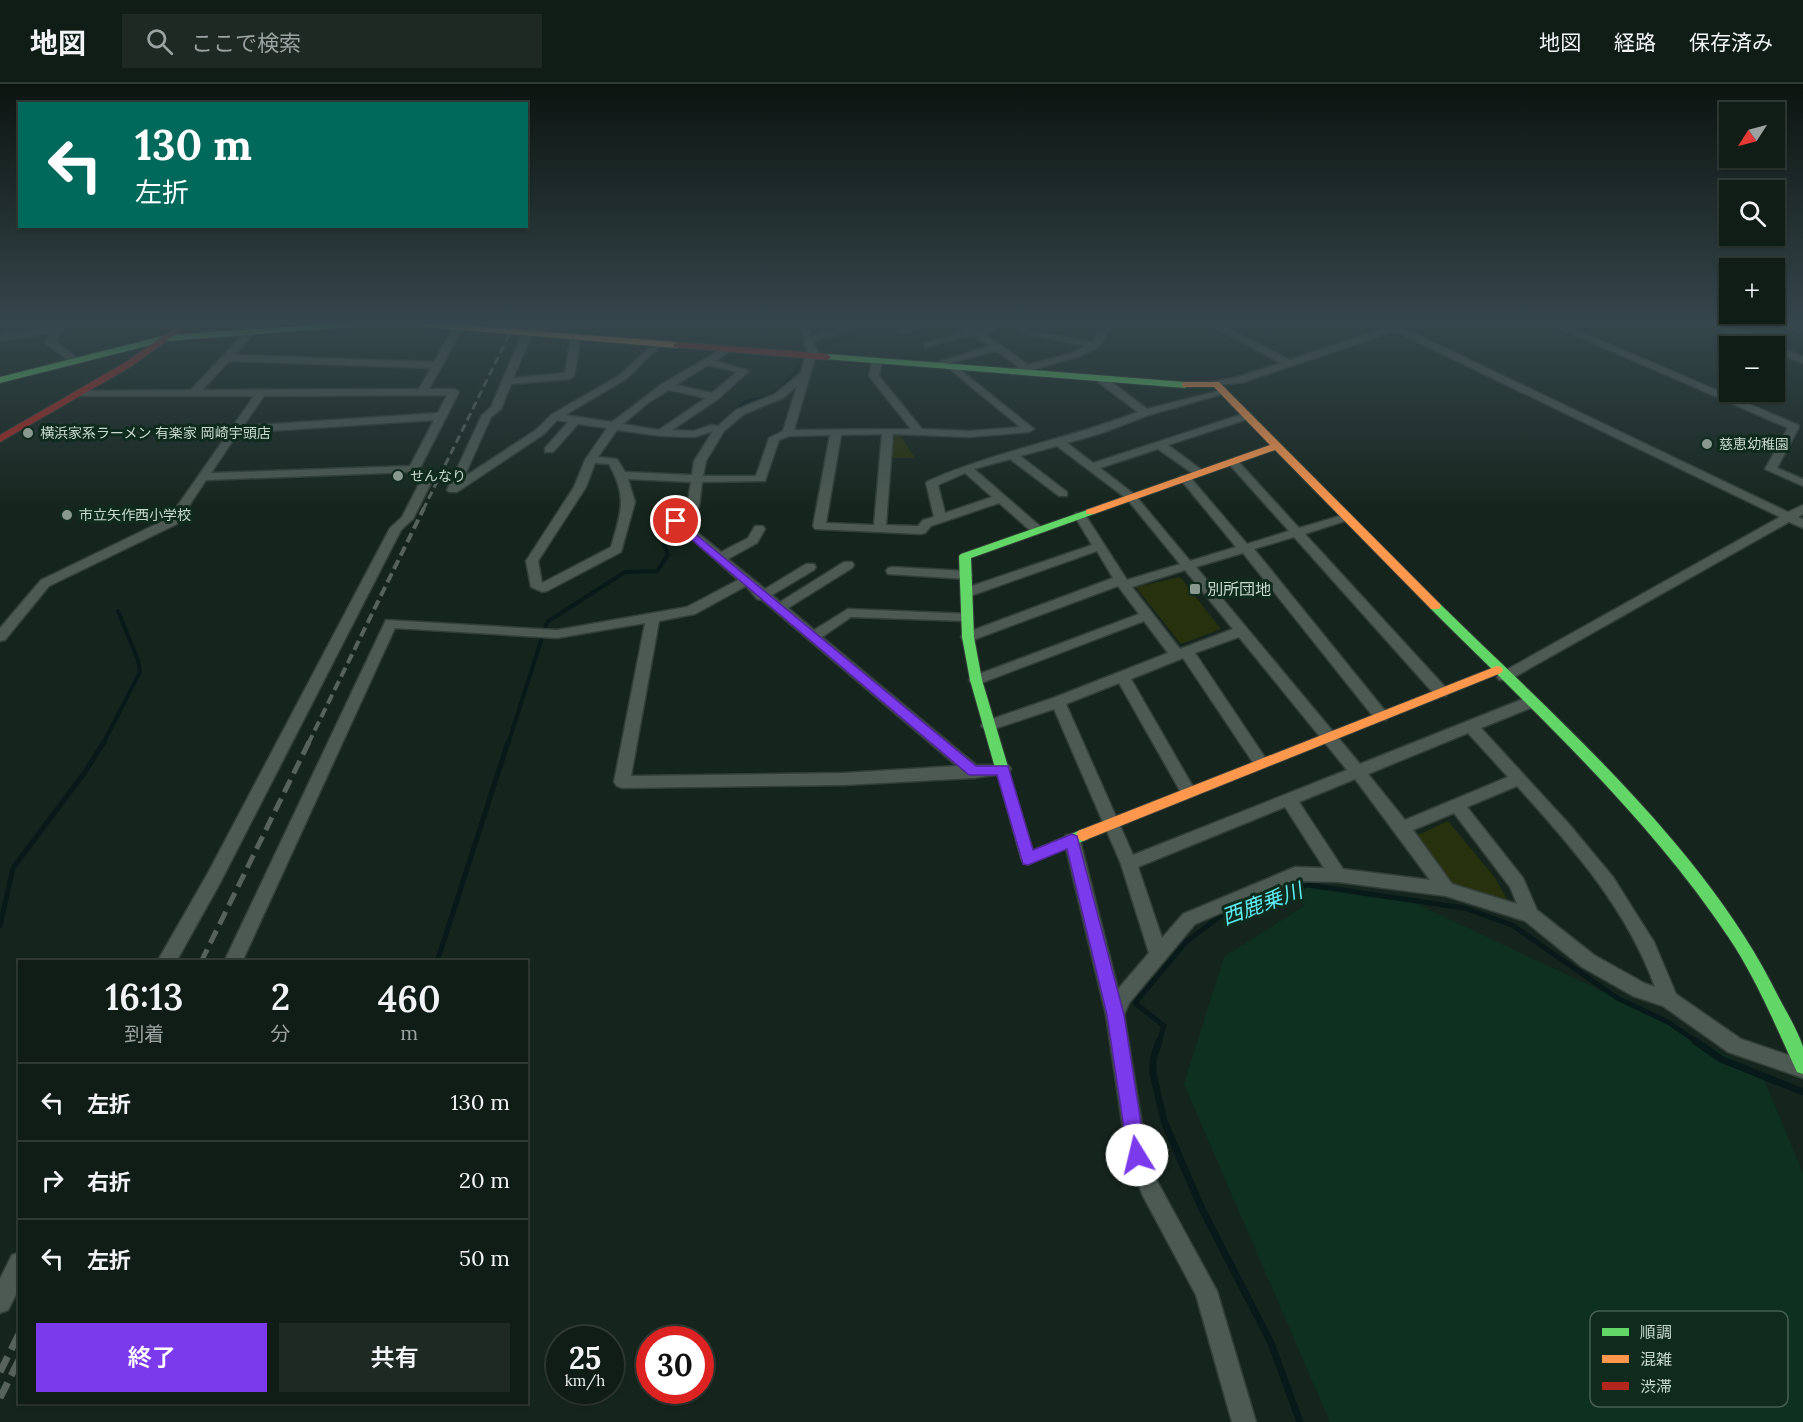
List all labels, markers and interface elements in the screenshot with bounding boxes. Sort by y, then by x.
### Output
search box [122,14,542,68]
text: 地図 [30,25,86,61]
icon: search [143,25,176,58]
text: ここで検索 [191,29,301,57]
text: 地図 [1539,29,1581,56]
text: 経路 [1614,29,1656,56]
text: 保存済み [1689,29,1773,56]
north arrow [1719,102,1785,168]
map controls [1719,102,1785,402]
text: 130 m [135,118,252,172]
icon: left [36,126,114,204]
text: 左折 [135,175,189,209]
button: search [1719,180,1785,246]
button: + [1719,258,1785,324]
button: − [1719,336,1785,402]
place label: 横浜家系ラーメン 有楽家 岡崎宇頭店 [40,424,271,442]
marker: 横浜家系ラーメン 有楽家 岡崎宇頭店 [21,426,35,440]
place label: 慈恵幼稚園 [1719,435,1789,453]
marker: 慈恵幼稚園 [1700,437,1714,451]
place label: せんなり [410,467,466,485]
marker: せんなり [391,469,405,483]
pin [650,495,701,546]
icon: arrive [659,504,692,537]
place label: 市立矢作西小学校 [79,506,191,524]
marker: 市立矢作西小学校 [60,508,74,522]
place label: 別所団地 [1207,579,1271,599]
marker: 別所団地 [1188,582,1202,596]
water label: 西鹿乗川 [1218,876,1308,931]
text: 16:13 [105,974,183,1020]
text: 2 [271,974,290,1020]
text: 460 [378,976,441,1022]
text: m [400,1020,418,1045]
text: 到着 [124,1021,164,1046]
text: 分 [271,1021,291,1046]
icon: left [36,1086,69,1119]
text: 130 m [451,1088,510,1116]
text: 左折 [87,1090,131,1118]
position arrow [1105,1123,1169,1187]
icon: right [36,1164,69,1197]
text: 20 m [459,1166,510,1194]
text: 右折 [87,1168,131,1196]
icon: left [36,1242,69,1275]
text: 50 m [459,1244,510,1272]
text: 左折 [87,1246,131,1274]
legend [1590,1311,1788,1407]
text: 順調 [1640,1322,1672,1342]
button: 終了 [36,1323,267,1392]
button: 共有 [279,1323,510,1392]
speed limit sign: 30 [636,1326,714,1404]
text: 25 [569,1339,601,1377]
text: 混雑 [1640,1349,1672,1369]
text: km/h [565,1371,605,1390]
text: 渋滞 [1640,1376,1672,1396]

